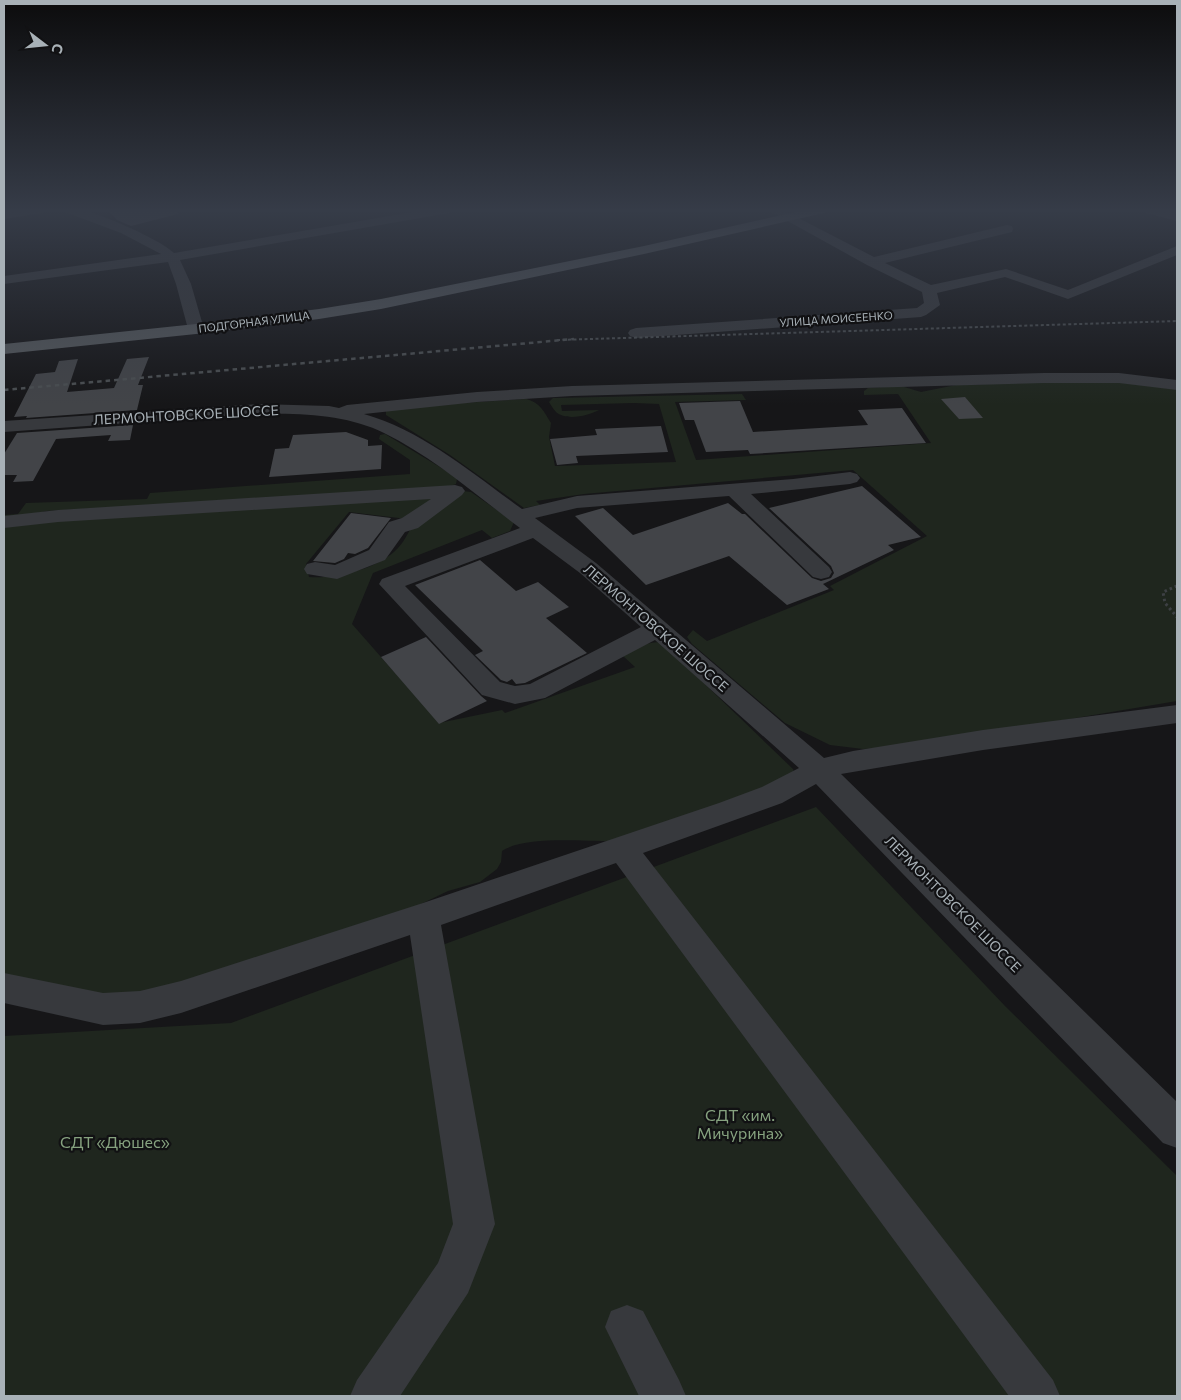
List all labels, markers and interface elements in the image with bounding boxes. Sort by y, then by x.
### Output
north arrow [20,20,70,70]
text: С [48,42,67,56]
street label: ПОДГОРНАЯ УЛИЦА [198,308,311,335]
street label: УЛИЦА МОИСЕЕНКО [779,308,893,329]
street label: ЛЕРМОНТОВСКОЕ ШОССЕ [93,401,279,428]
street label: ЛЕРМОНТОВСКОЕ ШОССЕ [581,560,732,695]
street label: ЛЕРМОНТОВСКОЕ ШОССЕ [882,832,1025,975]
park label: СДТ «им. Мичурина» [697,1105,783,1142]
park label: СДТ «Дюшес» [60,1132,170,1151]

